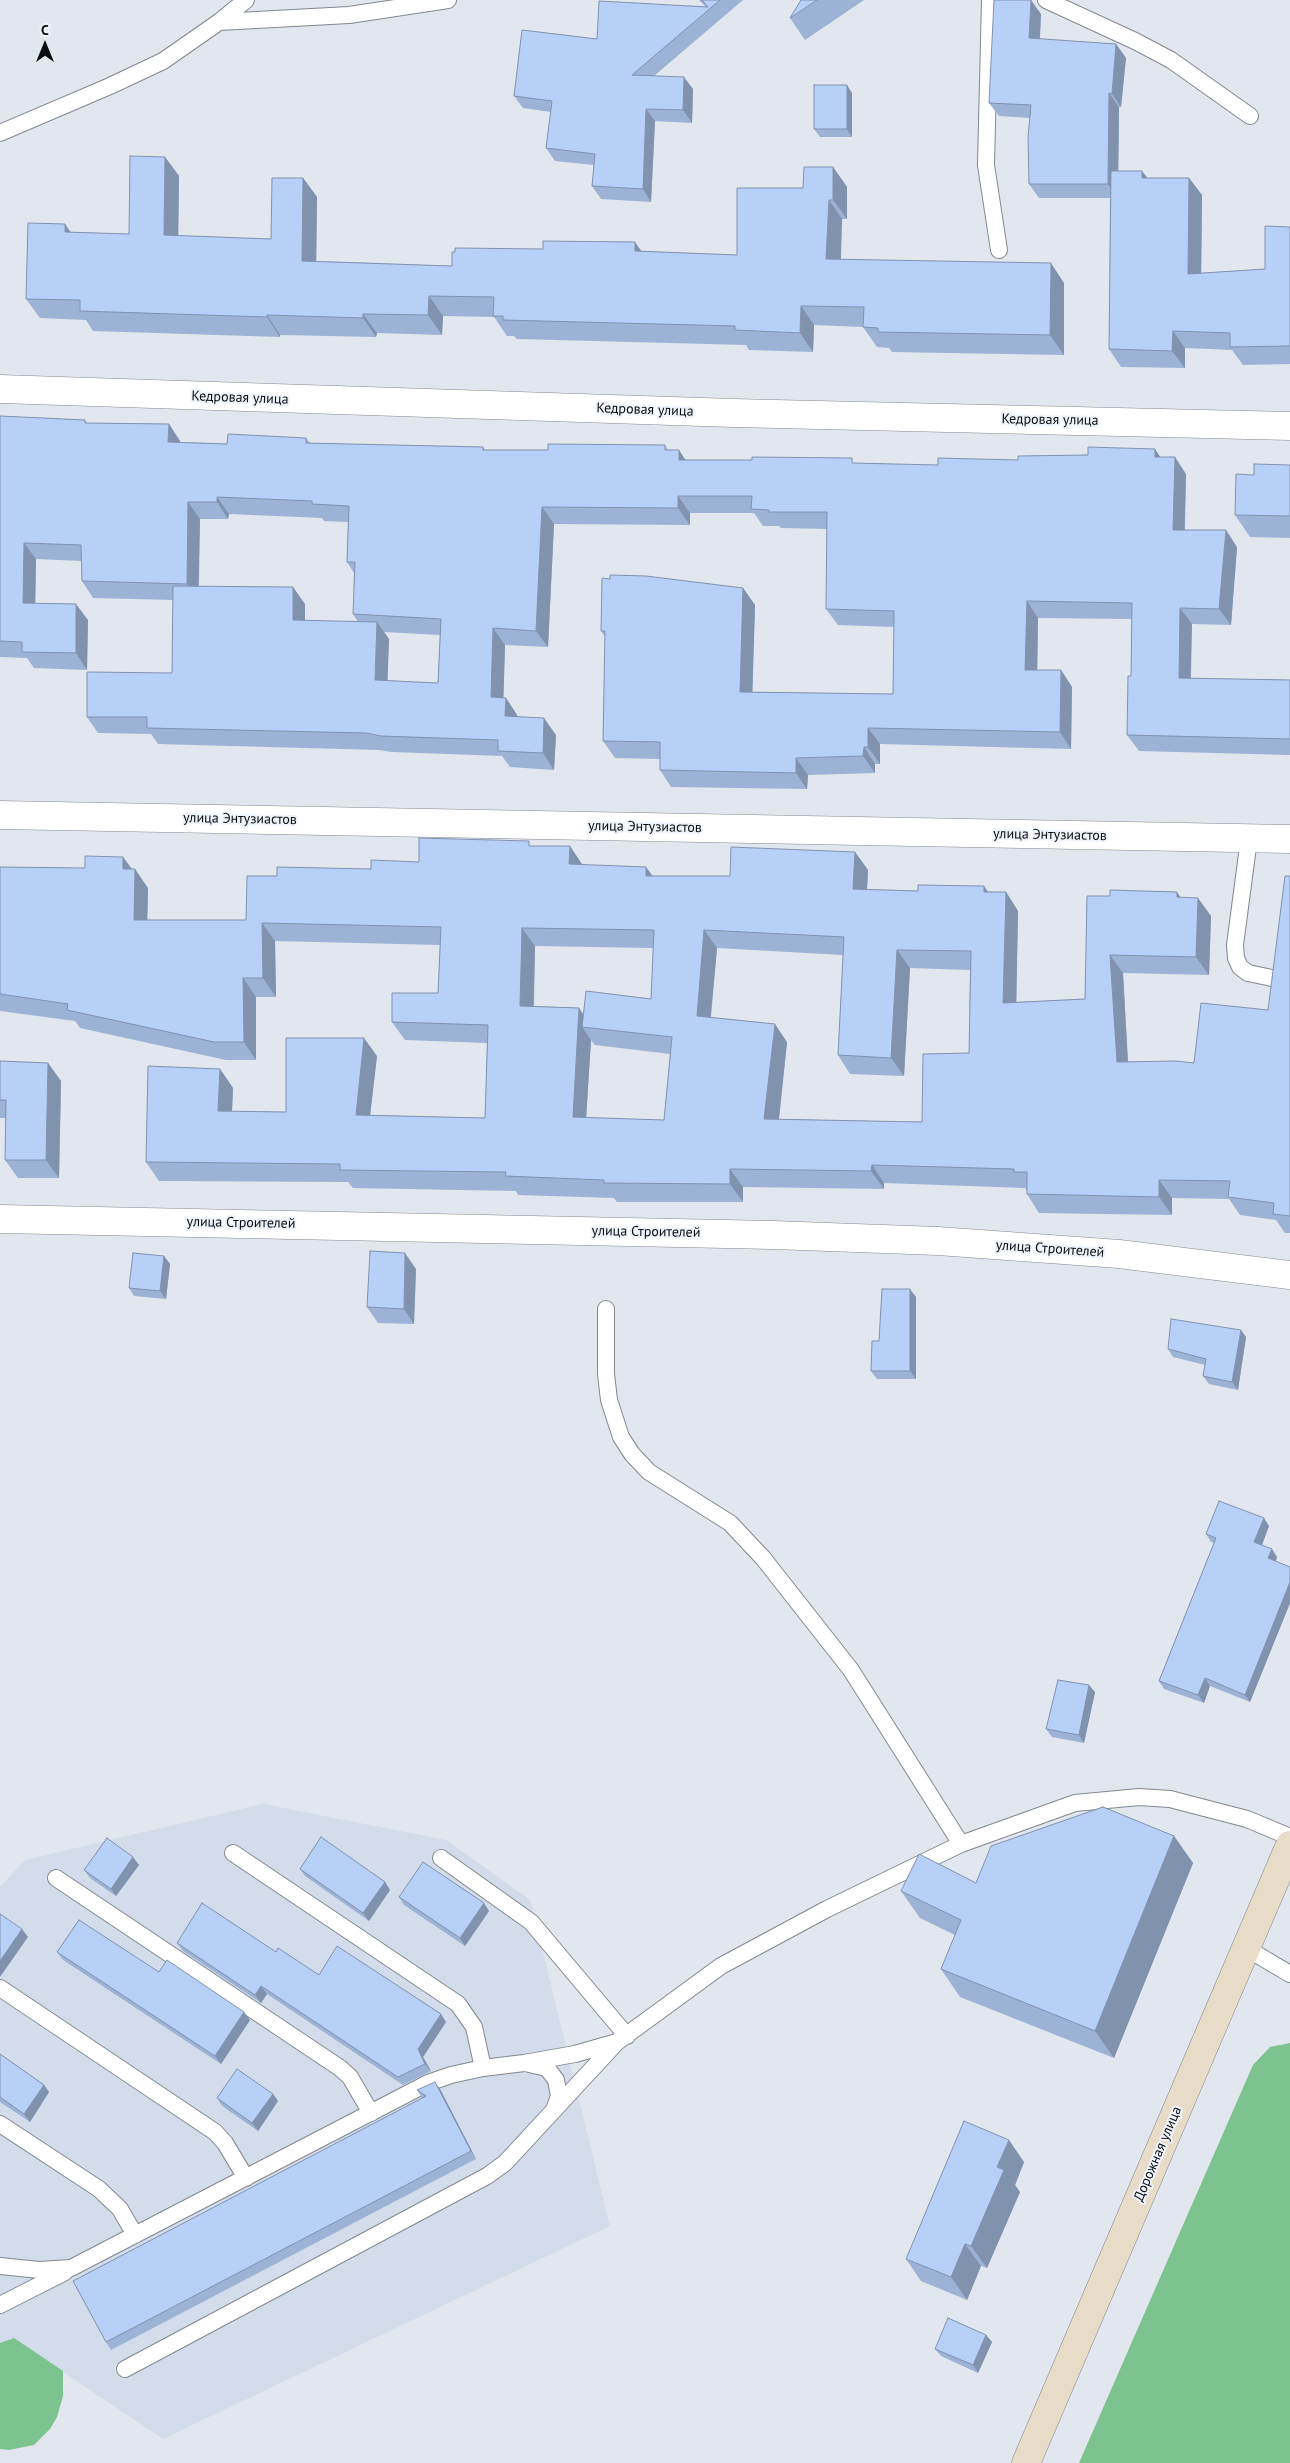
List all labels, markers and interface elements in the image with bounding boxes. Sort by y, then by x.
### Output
north arrow [20,20,70,70]
text: С [41,21,49,39]
street label: Кедровая улица [191,388,289,408]
street label: Кедровая улица [596,400,694,420]
street label: Кедровая улица [1001,411,1099,429]
street label: улица Энтузиастов [183,810,297,828]
street label: улица Энтузиастов [588,818,702,836]
street label: улица Энтузиастов [993,826,1107,844]
street label: улица Строителей [186,1214,296,1232]
street label: улица Строителей [591,1223,701,1241]
street label: улица Строителей [995,1237,1105,1261]
street label: Дорожная улица [1130,2104,1186,2204]

